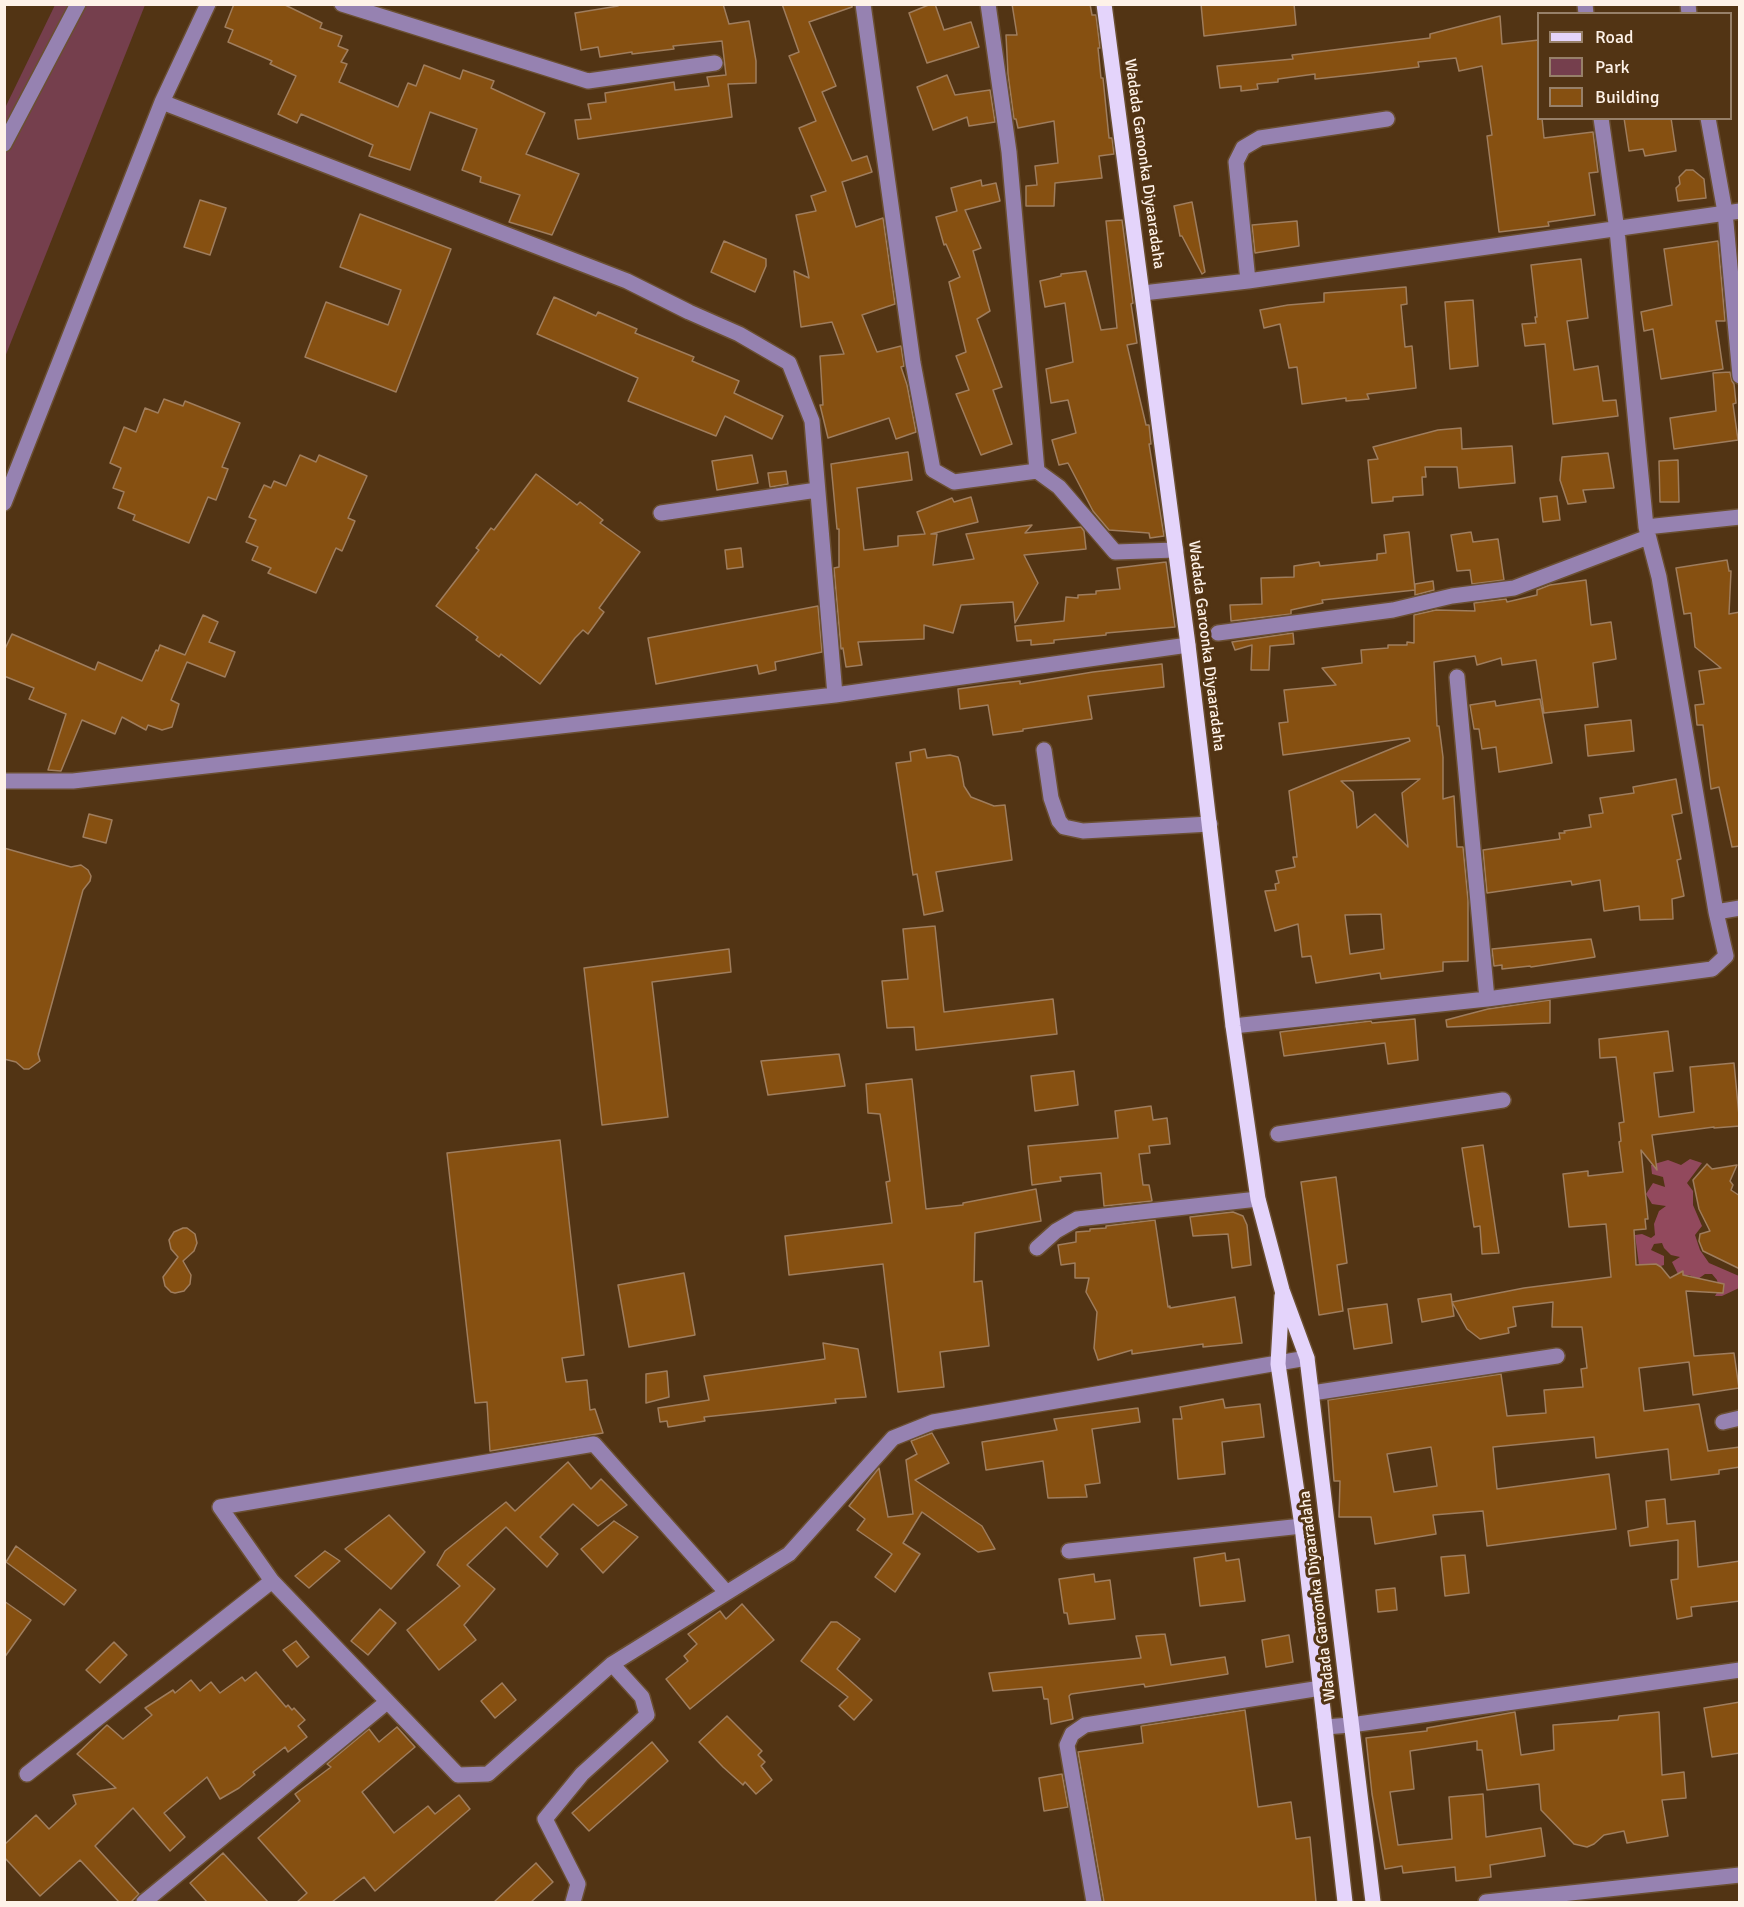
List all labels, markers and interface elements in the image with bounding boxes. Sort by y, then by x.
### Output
legend [1537,12,1732,120]
text: Road [1595,26,1634,48]
text: Park [1595,56,1630,78]
street label: Wadada Garoonka Diyaaradaha [1120,58,1168,270]
text: Building [1595,86,1659,108]
street label: Wadada Garoonka Diyaaradaha [1184,540,1228,752]
street label: Wadada Garoonka Diyaaradaha [1296,1490,1340,1702]

